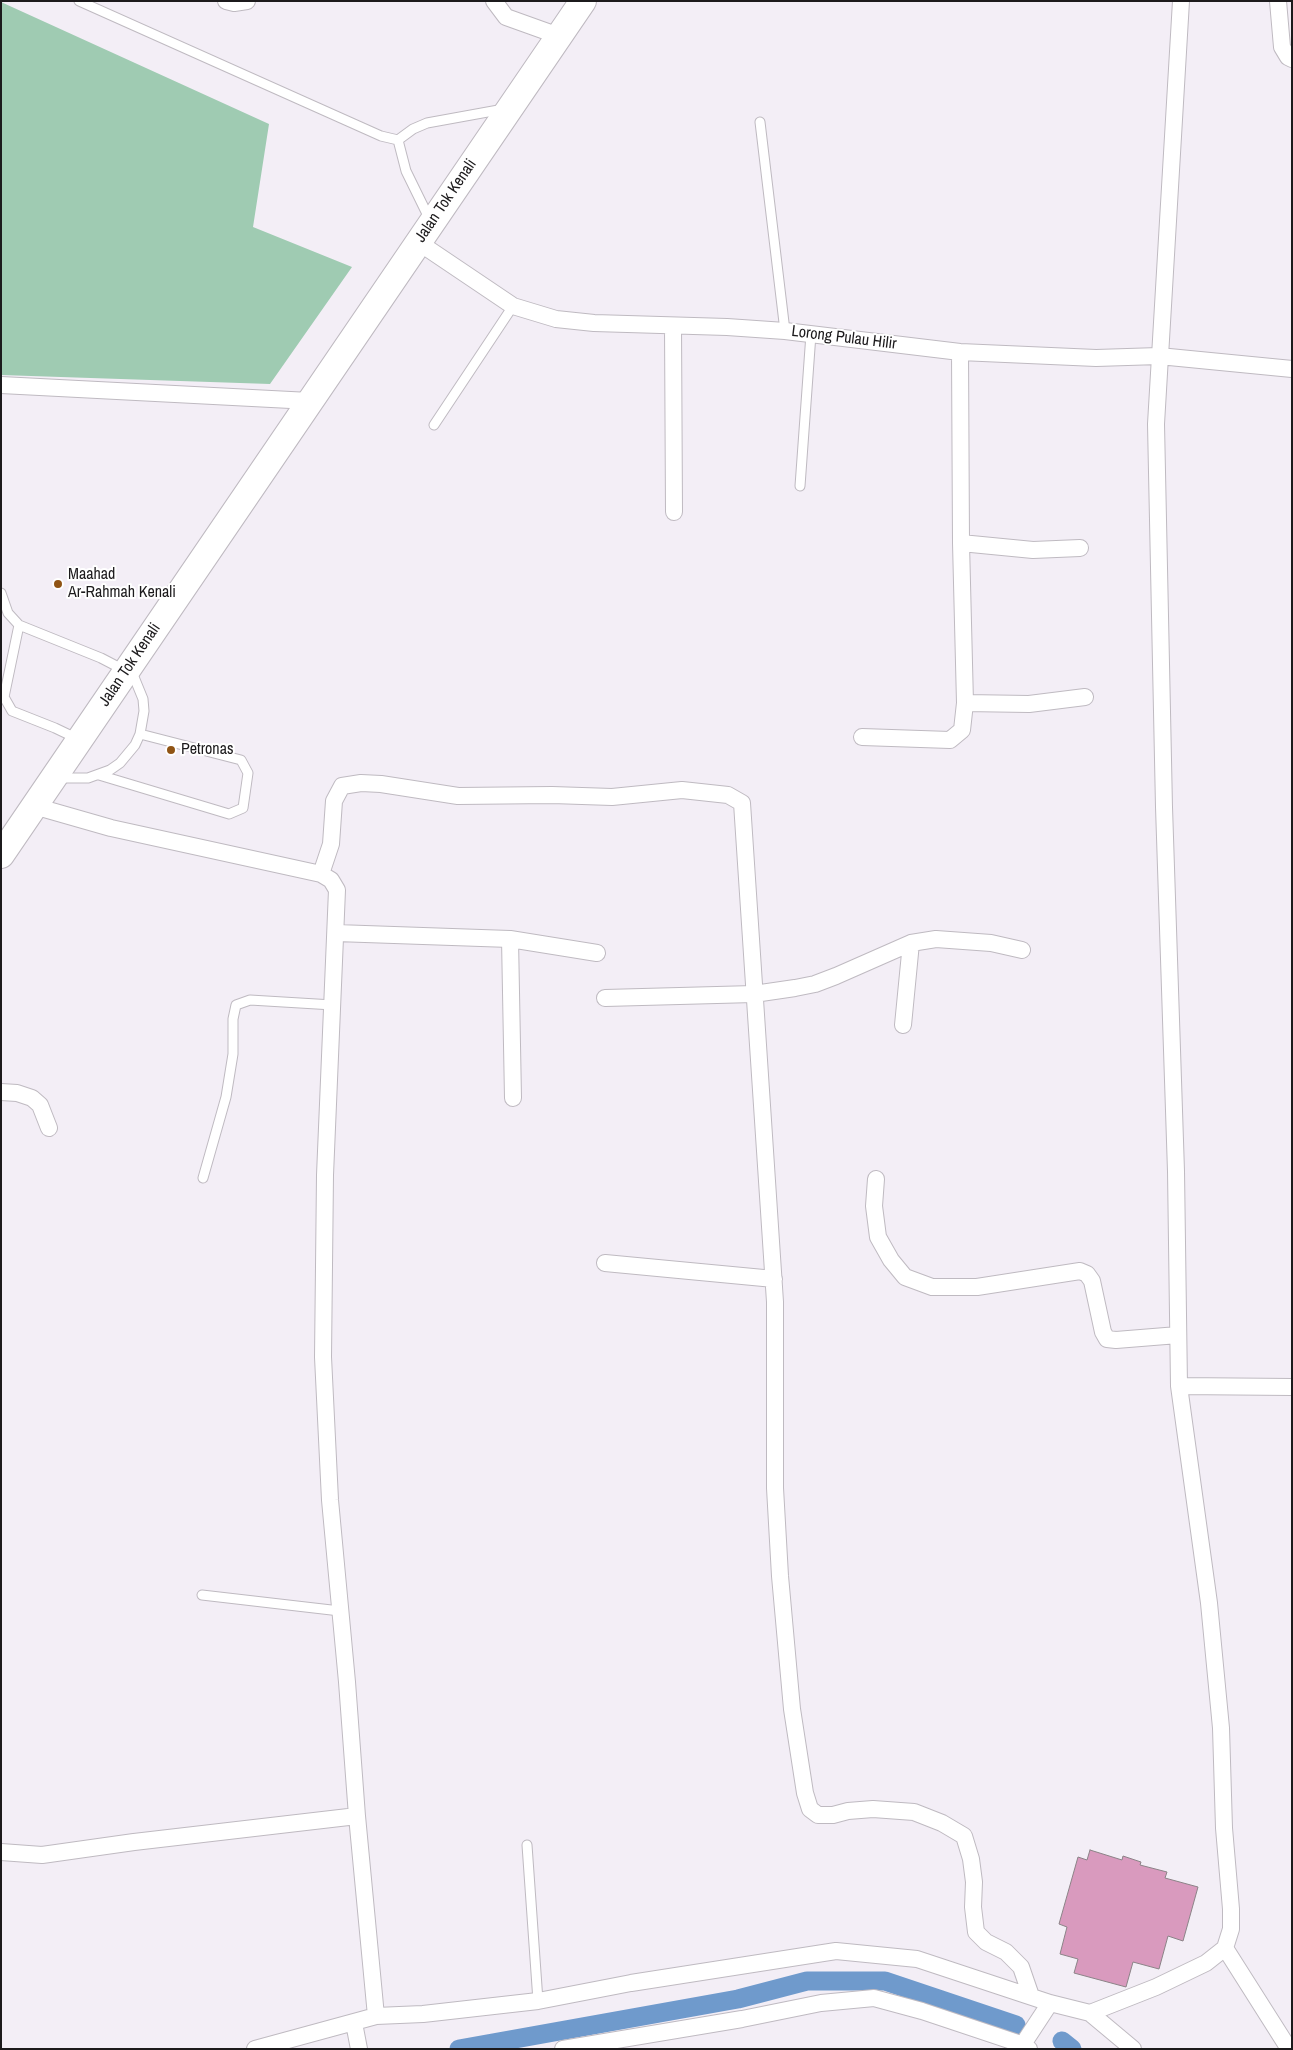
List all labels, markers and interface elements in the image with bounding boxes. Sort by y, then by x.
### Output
street label: Jalan Tok Kenali [411,156,481,246]
street label: Lorong Pulau Hilir [790,322,898,354]
place label: Maahad Ar-Rahmah Kenali [68,565,176,603]
marker: Maahad Ar-Rahmah Kenali [52,578,64,590]
street label: Jalan Tok Kenali [95,620,165,710]
place label: Petronas [181,740,234,760]
marker: Petronas [165,744,177,756]

